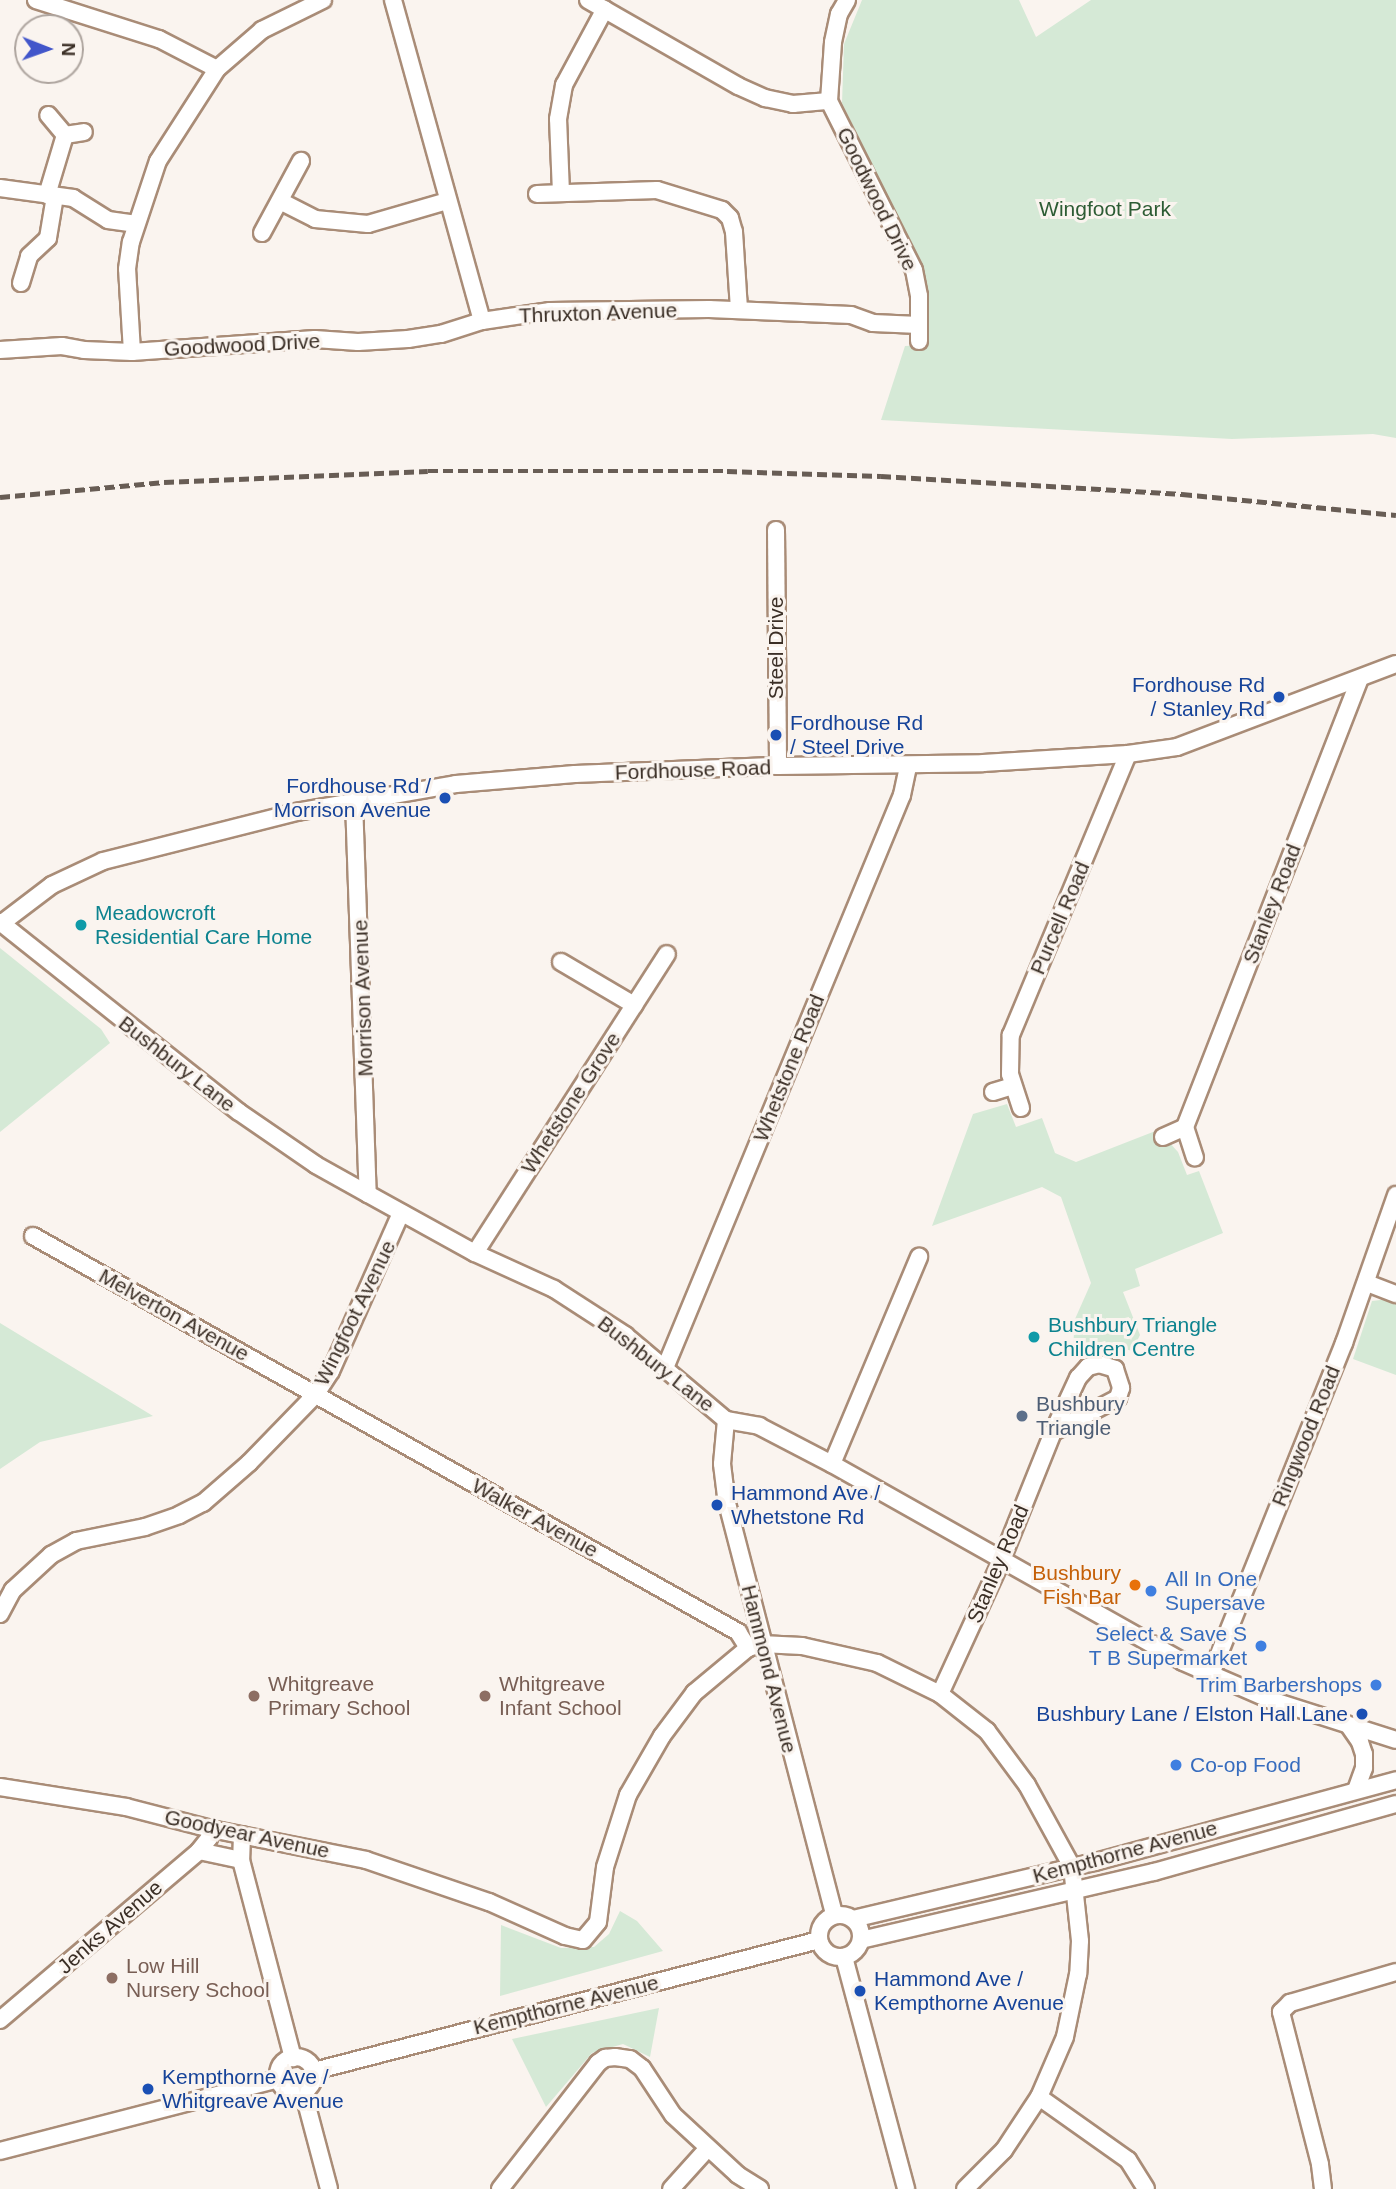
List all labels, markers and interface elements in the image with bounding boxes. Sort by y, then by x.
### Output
north arrow [14,14,84,84]
text: N [58,42,79,56]
street label: Goodwood Drive [831,123,923,275]
park label: Wingfoot Park [1039,196,1171,222]
street label: Thruxton Avenue [518,298,678,328]
street label: Goodwood Drive [163,328,321,362]
street label: Steel Drive [763,597,789,699]
place label: Fordhouse Rd / Stanley Rd [1132,672,1265,722]
marker: Fordhouse Rd / Stanley Rd [1271,689,1287,705]
place label: Fordhouse Rd / Steel Drive [790,710,923,760]
marker: Fordhouse Rd / Steel Drive [768,727,784,743]
street label: Fordhouse Road [614,755,772,785]
place label: Fordhouse Rd / Morrison Avenue [273,773,431,823]
marker: Fordhouse Rd / Morrison Avenue [437,790,453,806]
street label: Stanley Road [1238,841,1306,967]
street label: Purcell Road [1025,858,1095,978]
place label: Meadowcroft Residential Care Home [95,900,312,950]
marker: Meadowcroft Residential Care Home [73,917,89,933]
street label: Morrison Avenue [348,918,378,1078]
street label: Whetstone Road [748,991,830,1145]
street label: Bushbury Lane [114,1011,240,1117]
street label: Whetstone Grove [516,1028,626,1178]
street label: Wingfoot Avenue [309,1236,401,1390]
street label: Melverton Avenue [94,1263,254,1367]
street label: Bushbury Lane [593,1311,719,1417]
place label: Bushbury Triangle Children Centre [1048,1312,1218,1362]
marker: Bushbury Triangle Children Centre [1026,1329,1042,1345]
street label: Ringwood Road [1266,1362,1346,1510]
place label: Bushbury Triangle [1036,1391,1125,1441]
marker: Bushbury Triangle [1014,1408,1030,1424]
street label: Walker Avenue [467,1473,603,1563]
place label: Hammond Ave / Whetstone Rd [731,1480,881,1530]
marker: Hammond Ave / Whetstone Rd [709,1497,725,1513]
street label: Stanley Road [962,1501,1034,1627]
place label: Bushbury Fish Bar [1032,1560,1121,1610]
place label: All In One Supersave [1165,1566,1265,1616]
marker: Bushbury Fish Bar [1127,1577,1143,1593]
street label: Hammond Avenue [736,1582,802,1756]
marker: All In One Supersave [1143,1583,1159,1599]
place label: Select & Save S T B Supermarket [1088,1621,1247,1671]
marker: Select & Save S T B Supermarket [1253,1638,1269,1654]
place label: Whitgreave Primary School [268,1671,410,1721]
place label: Whitgreave Infant School [499,1671,622,1721]
place label: Trim Barbershops [1196,1672,1362,1698]
marker: Trim Barbershops [1368,1677,1384,1693]
marker: Whitgreave Primary School [246,1688,262,1704]
marker: Whitgreave Infant School [477,1688,493,1704]
place label: Bushbury Lane / Elston Hall Lane [1036,1701,1348,1727]
marker: Bushbury Lane / Elston Hall Lane [1354,1706,1370,1722]
place label: Co-op Food [1190,1752,1301,1778]
marker: Co-op Food [1168,1757,1184,1773]
street label: Goodyear Avenue [162,1804,332,1864]
street label: Kempthorne Avenue [1029,1815,1221,1889]
street label: Jenks Avenue [52,1874,168,1980]
place label: Low Hill Nursery School [126,1953,270,2003]
place label: Hammond Ave / Kempthorne Avenue [874,1966,1065,2016]
marker: Low Hill Nursery School [104,1970,120,1986]
street label: Kempthorne Avenue [470,1970,662,2040]
marker: Hammond Ave / Kempthorne Avenue [852,1983,868,1999]
place label: Kempthorne Ave / Whitgreave Avenue [162,2064,345,2114]
marker: Kempthorne Ave / Whitgreave Avenue [140,2081,156,2097]

